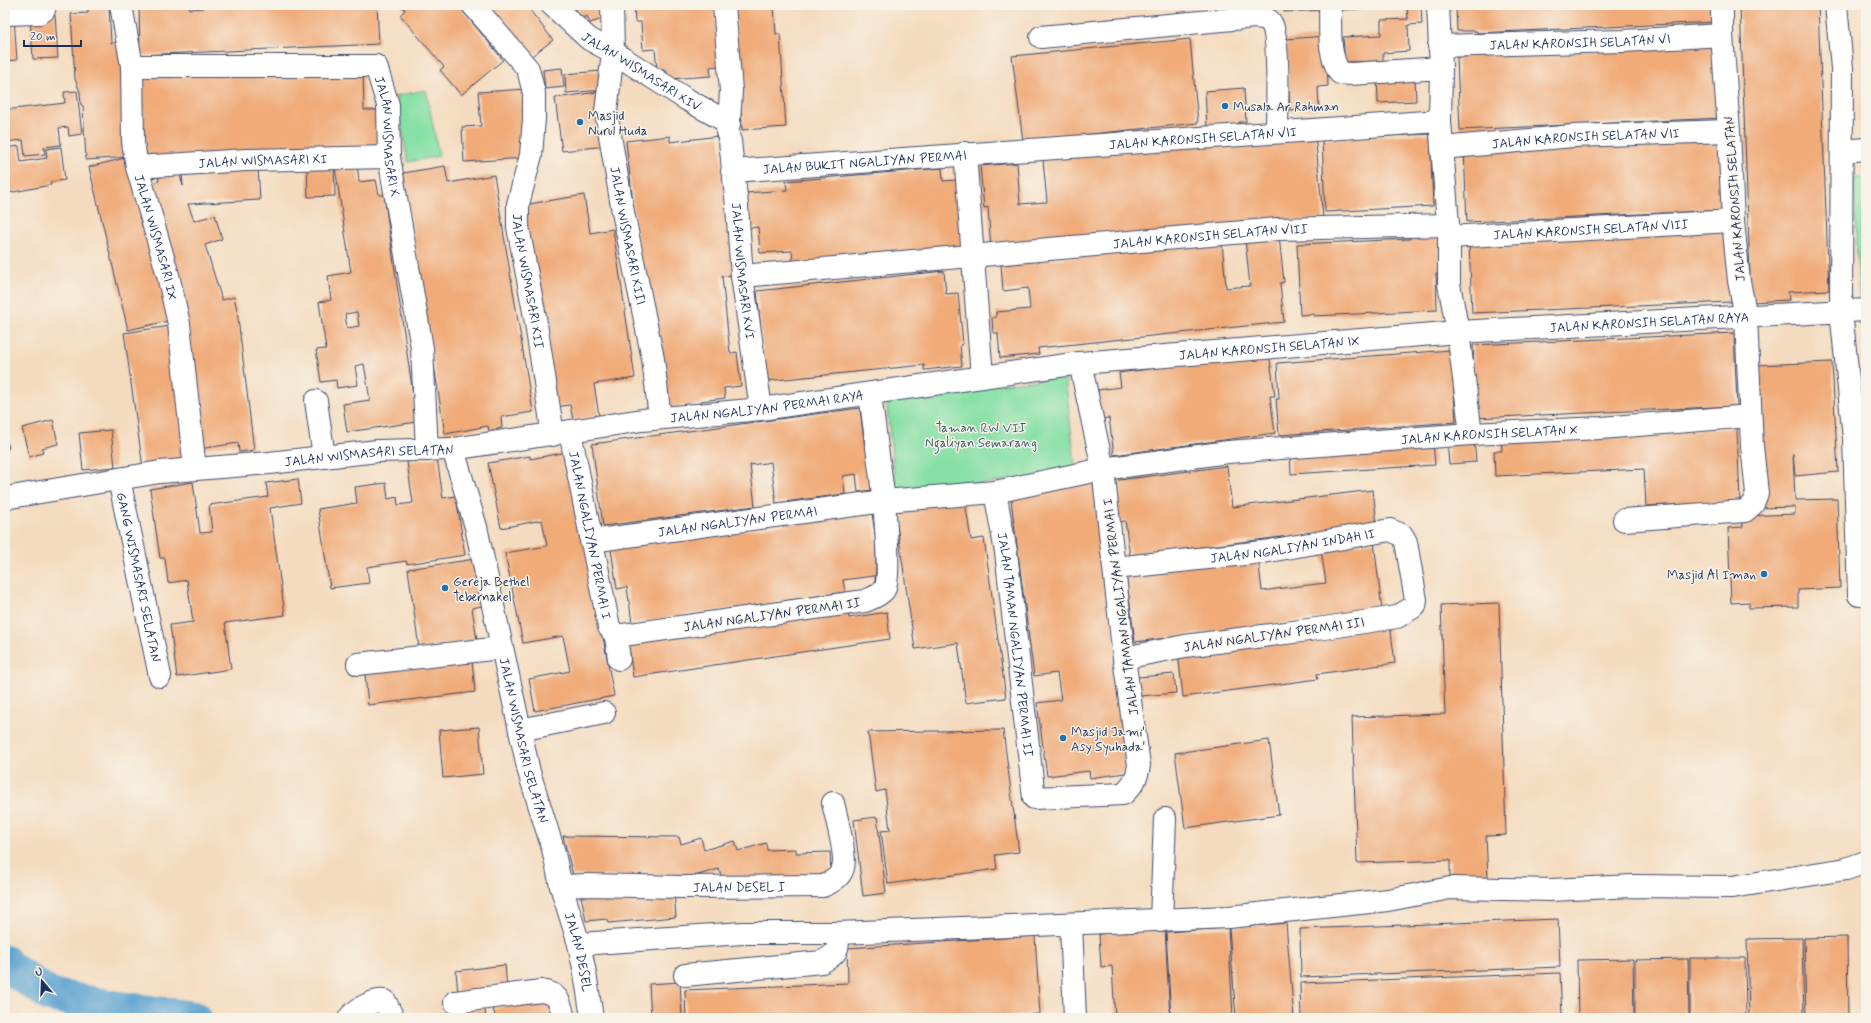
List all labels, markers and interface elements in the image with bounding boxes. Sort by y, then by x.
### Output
scale bar [24,22,81,48]
text: 20 m [30,29,56,45]
street label: JALAN WISMASARI XIV [577,29,704,116]
street label: JALAN KARONSIH SELATAN VI [1489,31,1671,55]
street label: JALAN WISMASARI X [370,74,403,199]
place label: Musala Ar Rahman [1233,99,1339,116]
marker: Musala Ar Rahman [1220,101,1230,111]
place label: Masjid Nurul Huda [588,108,648,140]
street label: JALAN KARONSIH SELATAN [1721,115,1750,282]
marker: Masjid Nurul Huda [575,117,585,127]
street label: JALAN KARONSIH SELATAN VII [1108,124,1298,154]
street label: JALAN KARONSIH SELATAN VII [1491,126,1680,153]
street label: JALAN BUKIT NGALIYAN PERMAI [762,147,968,179]
street label: JALAN WISMASARI XI [198,151,328,173]
street label: JALAN WISMASARI XIII [605,165,649,307]
street label: JALAN WISMASARI IX [130,173,180,302]
street label: JALAN WISMASARI XVI [727,202,758,341]
street label: JALAN WISMASARI XII [508,214,547,350]
street label: JALAN KARONSIH SELATAN VIII [1493,216,1690,245]
street label: JALAN KARONSIH SELATAN VIII [1112,221,1309,253]
street label: JALAN KARONSIH SELATAN RAYA [1549,309,1750,337]
street label: JALAN KARONSIH SELATAN IX [1178,333,1360,365]
street label: JALAN NGALIYAN PERMAI RAYA [669,387,865,427]
park label: Taman RW VII Ngaliyan Semarang [925,420,1037,454]
street label: JALAN KARONSIH SELATAN X [1400,422,1578,449]
street label: JALAN WISMASARI SELATAN [284,442,454,471]
street label: JALAN NGALIYAN PERMAI I [564,450,614,621]
street label: GANG WISMASARI SELATAN [112,491,164,664]
street label: JALAN TAMAN NGALIYAN PERMAI I [1100,497,1143,716]
street label: JALAN NGALIYAN PERMAI [657,503,819,542]
street label: JALAN NGALIYAN INDAH II [1209,526,1377,568]
street label: JALAN TAMAN NGALIYAN PERMAI II [993,531,1036,758]
place label: Masjid Al Iman [1667,567,1756,584]
marker: Masjid Al Iman [1759,569,1769,579]
place label: Gereja Bethel Tebernakel [453,574,529,606]
marker: Gereja Bethel Tebernakel [440,583,450,593]
street label: JALAN NGALIYAN PERMAI II [683,595,862,636]
street label: JALAN NGALIYAN PERMAI III [1183,614,1366,657]
street label: JALAN WISMASARI SELATAN [495,656,552,826]
place label: Masjid Jami' Asy Syuhada' [1071,724,1145,756]
marker: Masjid Jami' Asy Syuhada' [1058,733,1068,743]
street label: JALAN DESEL I [693,879,786,897]
street label: JALAN DESEL [560,910,595,993]
north arrow [22,961,62,1001]
text: U [33,965,45,980]

